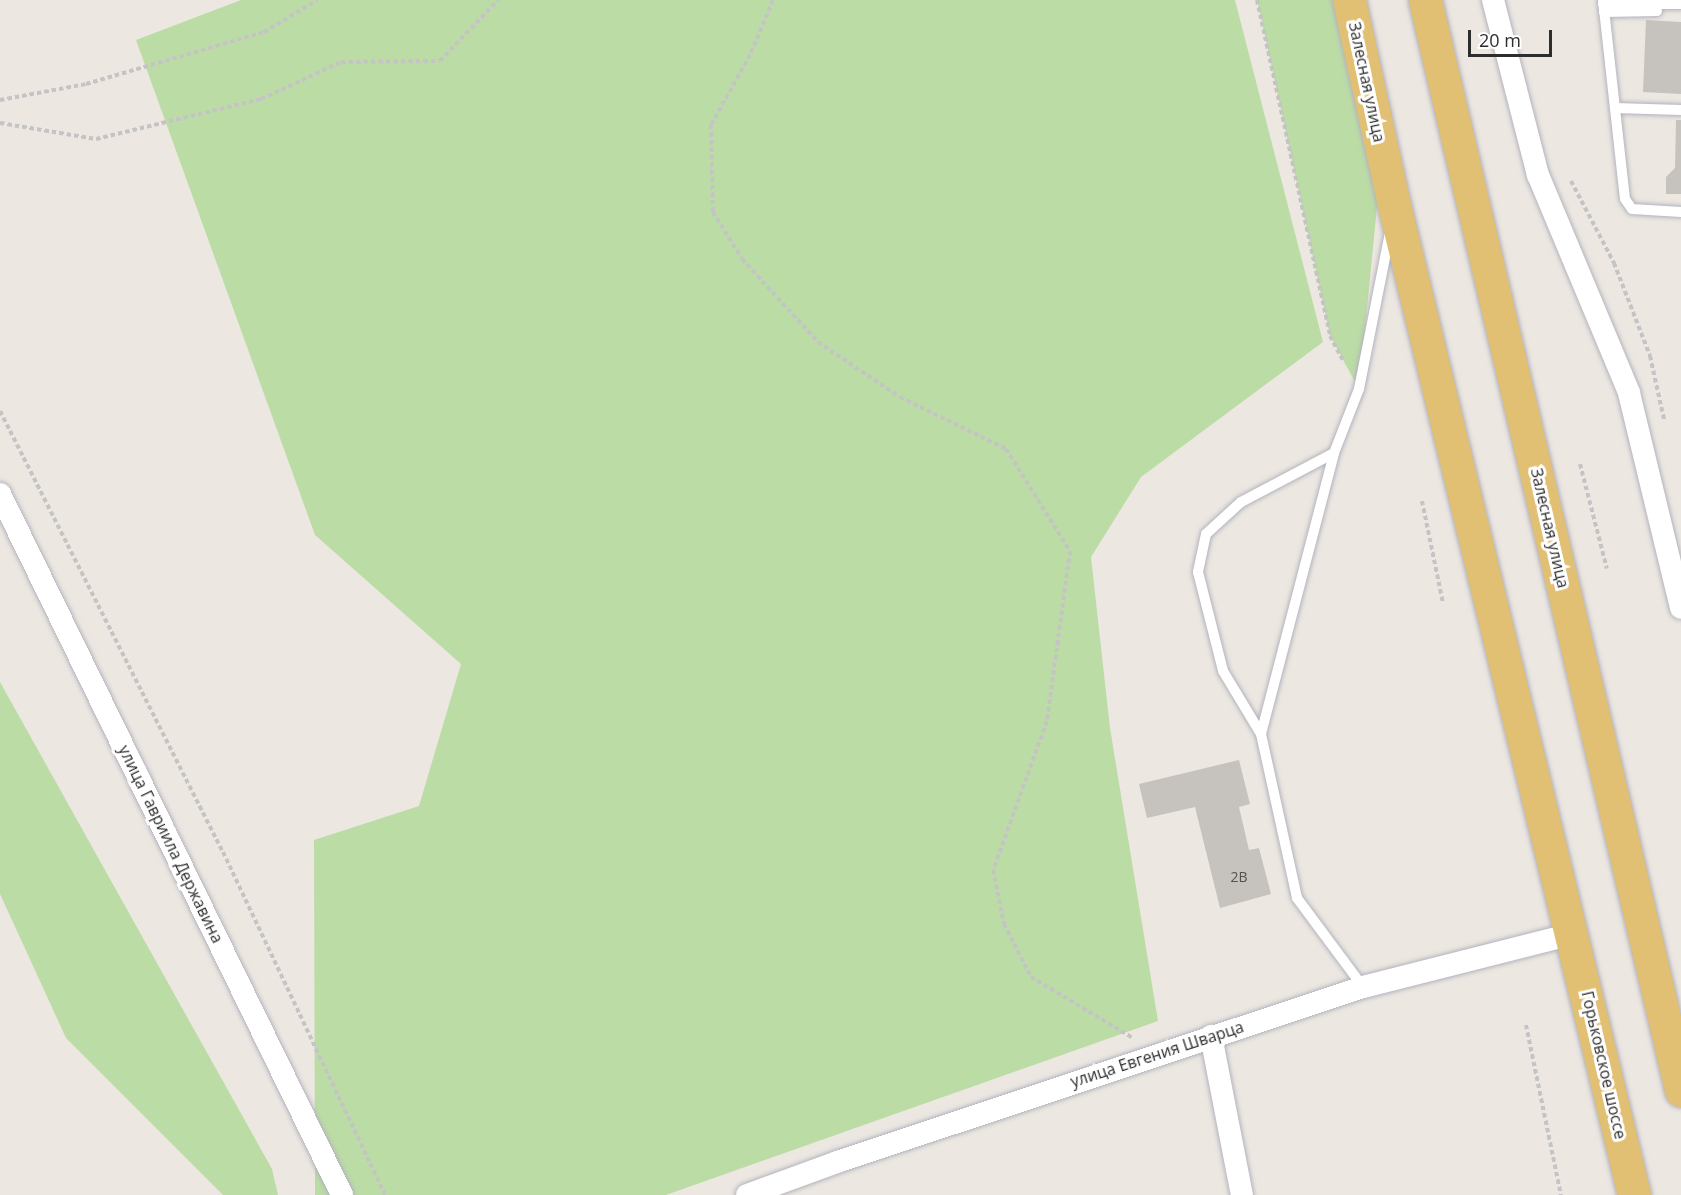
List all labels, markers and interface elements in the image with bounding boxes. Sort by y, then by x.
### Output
scale bar [1471,18,1555,56]
street label: Залесная улица [1345,20,1389,144]
text: 20 m [1479,28,1521,52]
street label: Залесная улица [1527,466,1573,590]
street label: улица Гавриила Державина [115,742,227,946]
house number: 2В [1230,869,1248,885]
street label: Горьковское шоссе [1578,989,1630,1141]
street label: улица Евгения Шварца [1068,1017,1246,1091]

